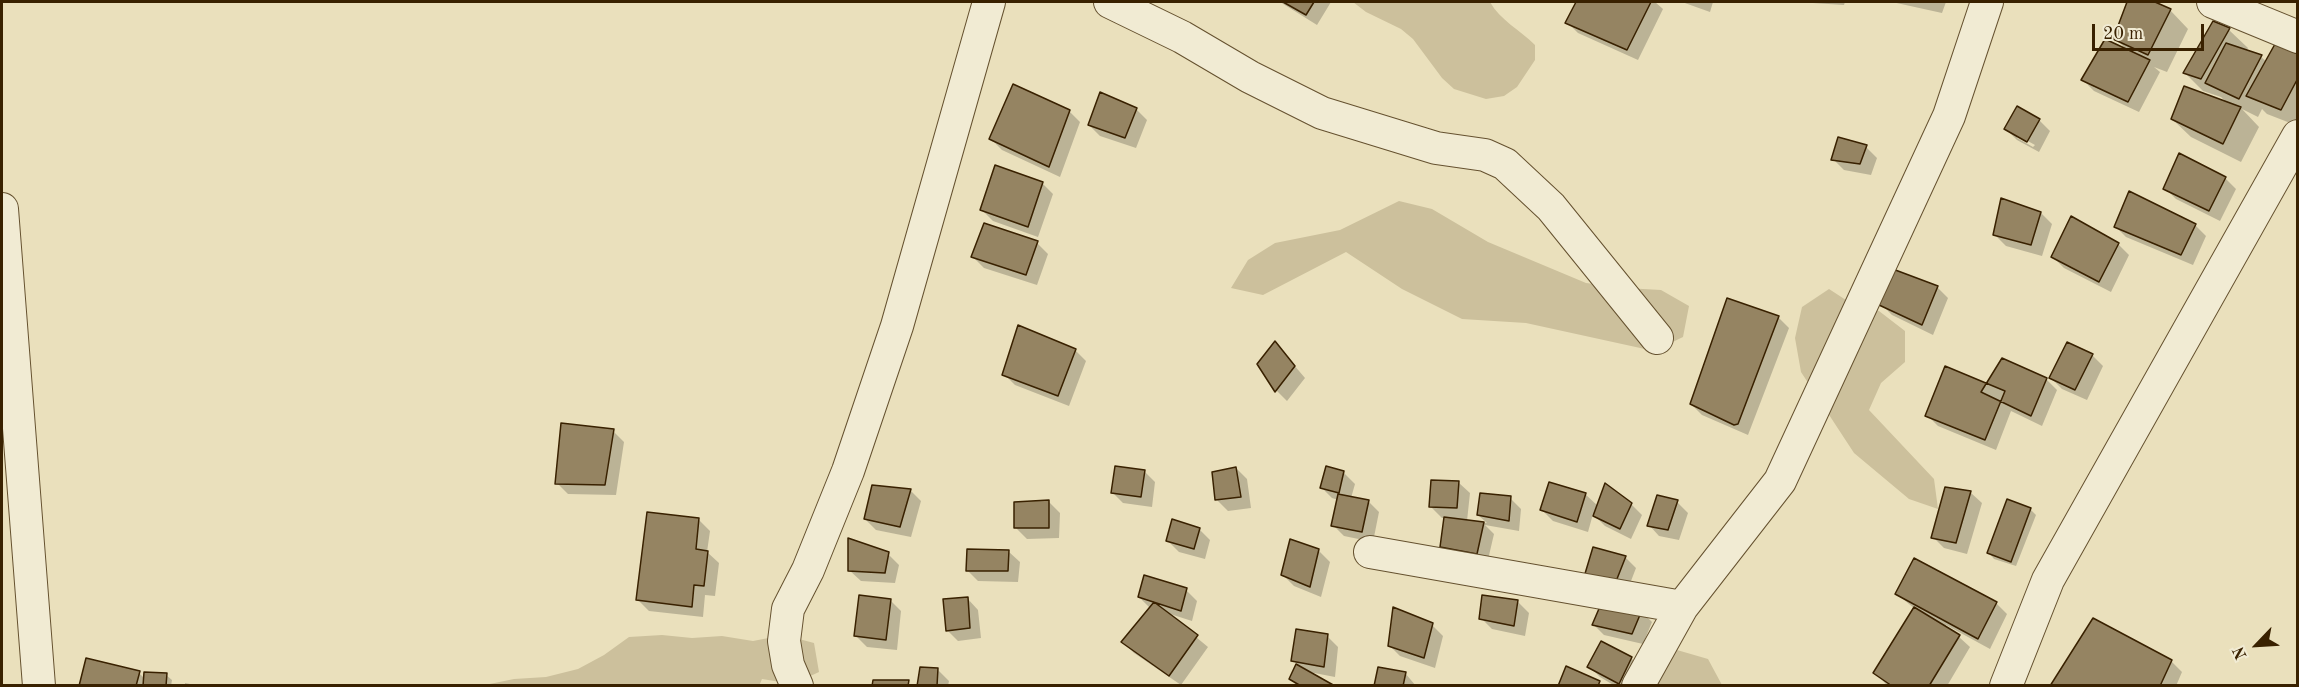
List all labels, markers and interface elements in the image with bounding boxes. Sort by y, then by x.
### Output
scale bar [2095,12,2208,50]
text: 20 m [2103,25,2143,43]
north arrow [2227,615,2287,675]
text: N [2231,644,2251,662]

